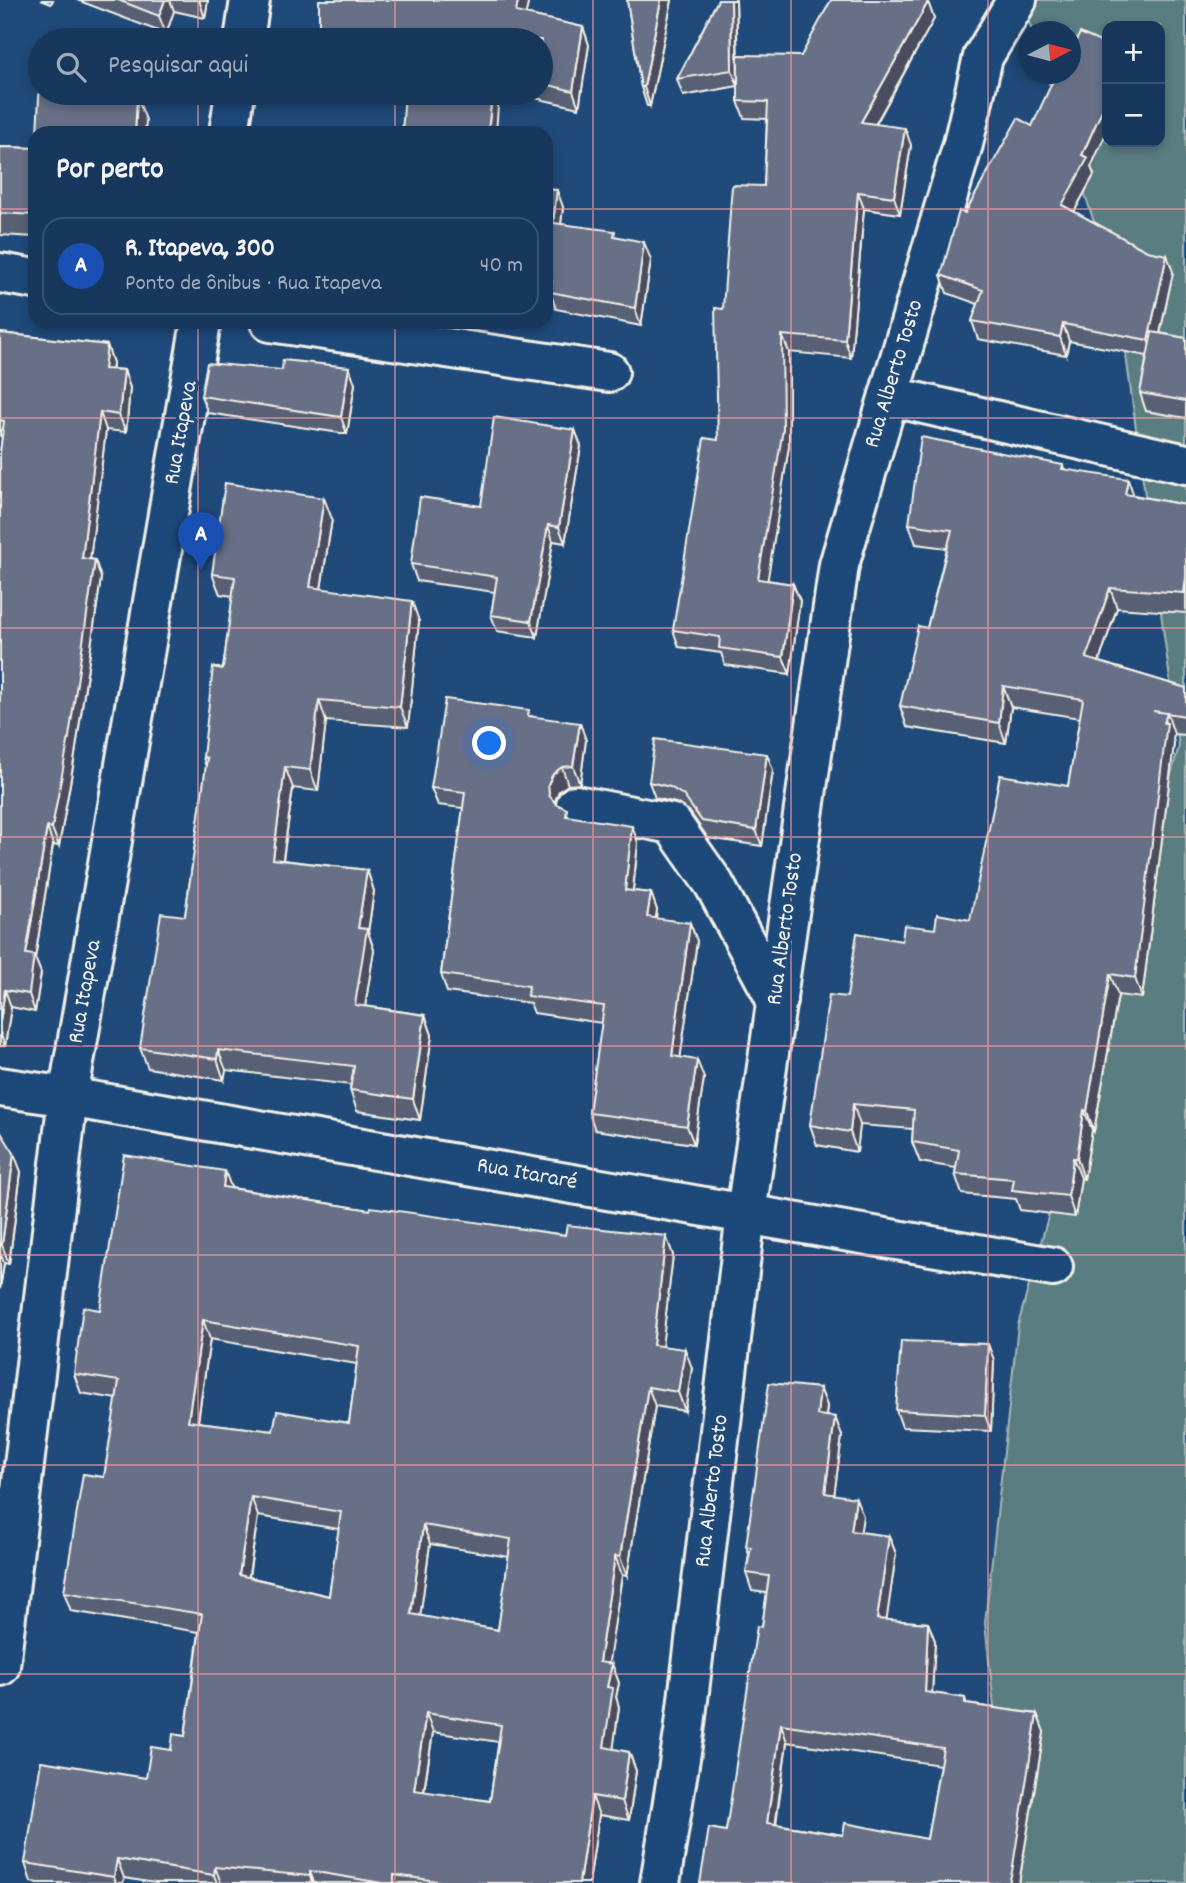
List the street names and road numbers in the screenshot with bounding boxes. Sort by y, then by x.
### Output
street label: Rua Alberto Tosto [857,296,933,452]
street label: Rua Itapeva [157,377,208,487]
street label: Rua Alberto Tosto [759,851,813,1007]
street label: Rua Itapeva [61,936,112,1046]
street label: Rua Itararé [474,1150,580,1200]
street label: Rua Alberto Tosto [687,1413,739,1569]

